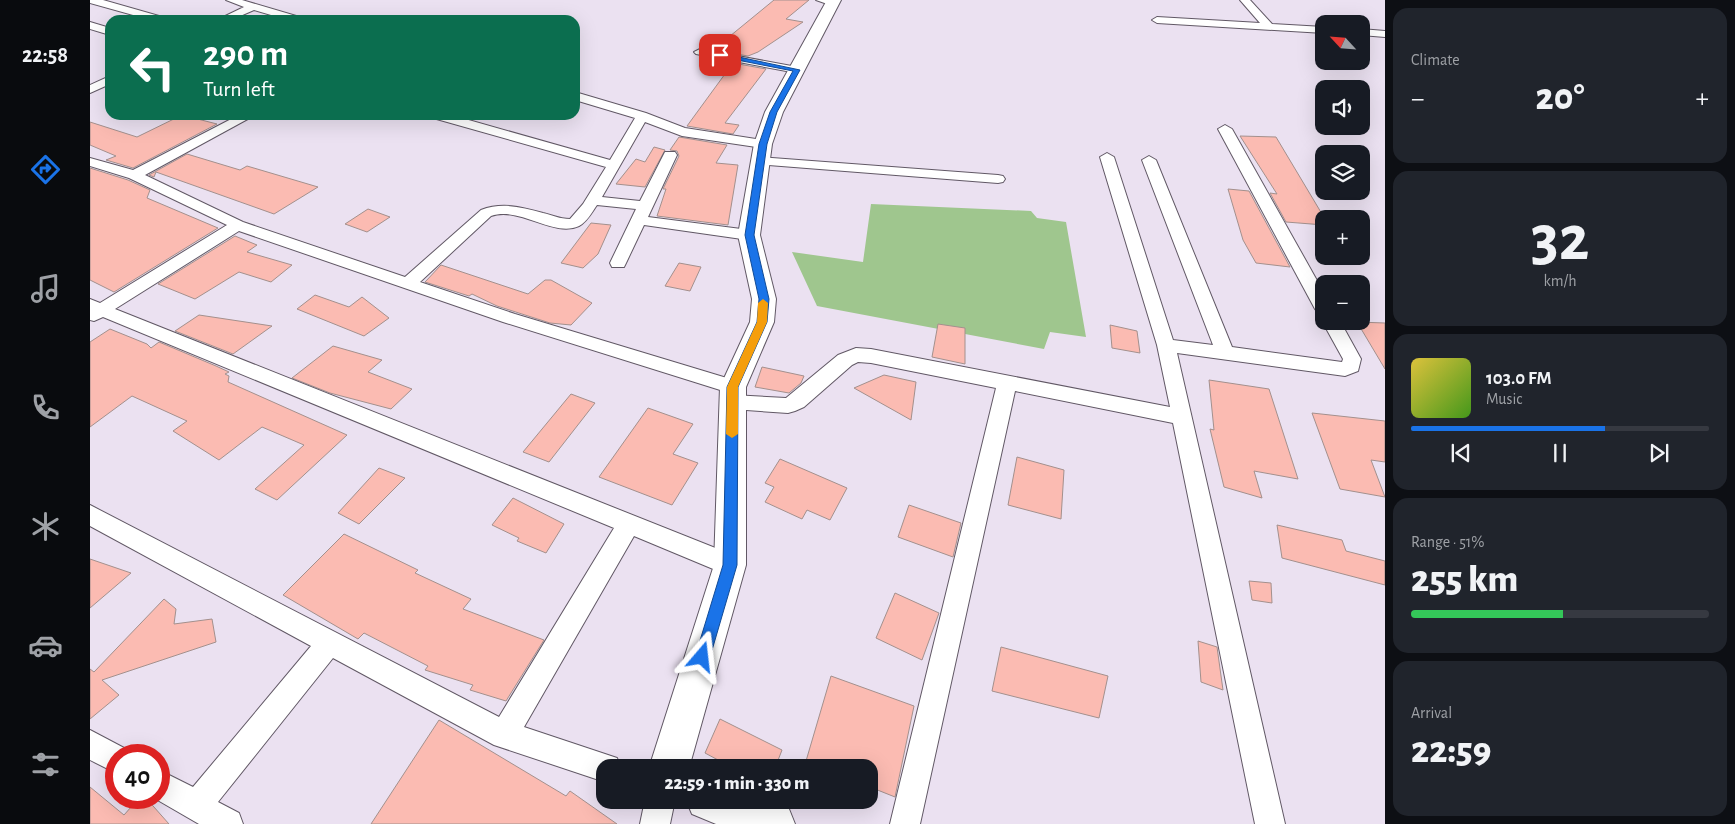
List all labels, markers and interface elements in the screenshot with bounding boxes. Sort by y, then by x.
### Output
north arrow [1315,15,1370,70]
map controls [1315,15,1370,330]
pin [699,34,741,76]
icon: left [120,35,185,100]
text: 290 m [203,37,288,72]
icon: arrive [706,41,734,69]
text: 22:58 [22,44,68,66]
text: Climate [1411,52,1460,68]
text: Turn left [203,78,275,100]
text: 20° [1536,79,1584,117]
button: sound [1315,80,1370,135]
text: − [1411,85,1424,113]
text: + [1696,85,1709,113]
button: layers [1315,145,1370,200]
icon: directions [28,152,63,187]
text: 32 [1531,207,1589,272]
button: + [1315,210,1370,265]
icon: music [28,271,63,306]
text: km/h [1543,273,1577,289]
button: − [1315,275,1370,330]
text: 103.0 FM [1486,369,1552,388]
icon: phone [28,390,63,425]
text: Music [1486,391,1522,407]
icon: previous [1447,439,1475,467]
icon: pause [1546,439,1574,467]
icon: next [1645,439,1673,467]
icon: climate [28,509,63,544]
text: Range · 51% [1411,534,1485,550]
text: 255 km [1411,561,1518,599]
icon: car [28,628,63,663]
position arrow [675,630,727,682]
text: Arrival [1411,705,1452,721]
text: 22:59 [1411,732,1491,770]
speed limit sign: 40 [105,744,170,809]
icon: filters [28,747,63,782]
text: 22:59 · 1 min · 330 m [665,774,810,793]

